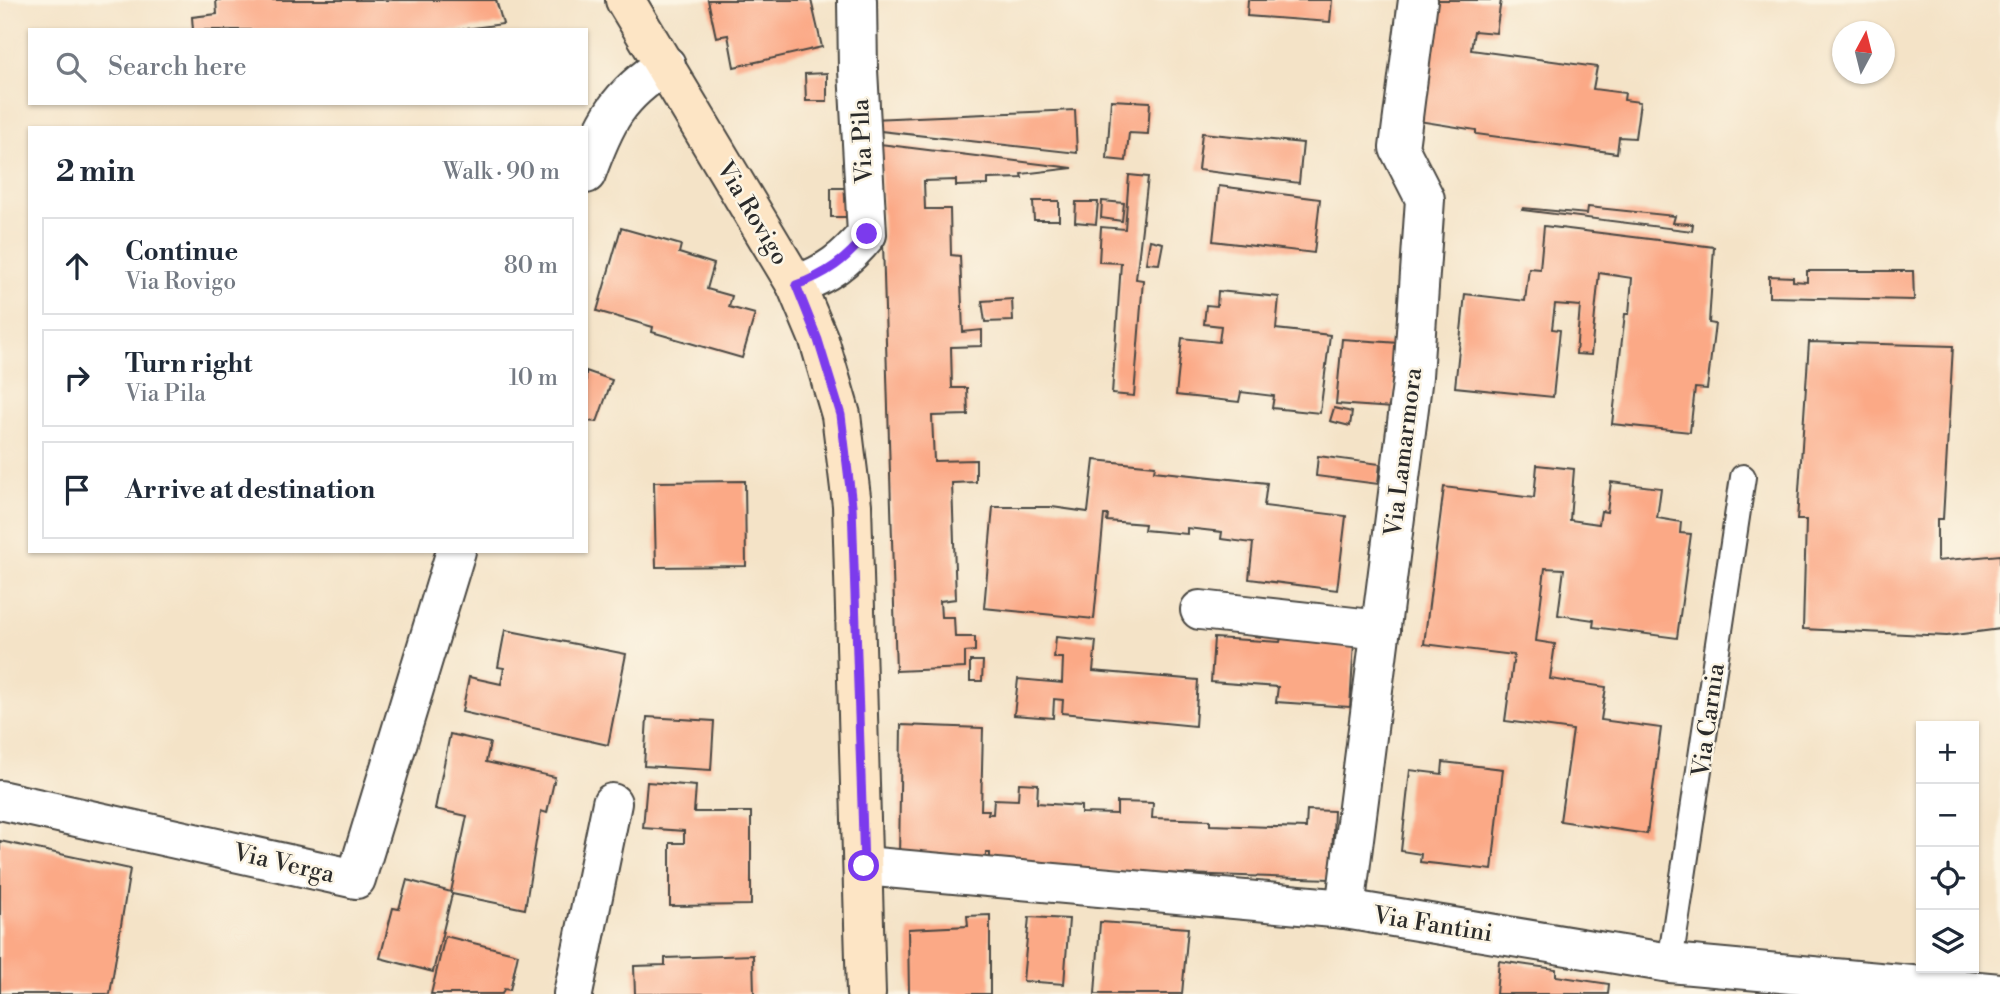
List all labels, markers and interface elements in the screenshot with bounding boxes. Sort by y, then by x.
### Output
north arrow [1832,21,1895,84]
search box [28,28,588,105]
icon: search [52,48,90,86]
text: Search here [108,51,247,83]
street label: Via Pila [846,97,880,185]
text: 2 min [56,153,135,191]
street label: Via Rovigo [709,155,795,271]
text: Walk · 90 m [443,158,560,186]
route end [851,218,882,249]
text: Continue [125,236,238,268]
icon: ahead [58,247,96,285]
text: 80 m [504,252,558,280]
text: Via Rovigo [125,268,236,296]
text: Turn right [125,348,253,380]
icon: right [58,359,96,397]
text: 10 m [509,364,558,392]
street label: Via Lamarmora [1379,365,1429,539]
text: Via Pila [125,380,206,408]
icon: arrive [58,471,96,509]
text: Arrive at destination [125,474,375,506]
street label: Via Carnia [1686,660,1732,780]
map controls [1916,721,1979,973]
button: + [1916,721,1979,784]
button: − [1916,784,1979,847]
street label: Via Verga [229,838,338,890]
button: locate [1916,847,1979,910]
route start [848,850,879,881]
street label: Via Fantini [1370,901,1495,949]
button: layers [1916,910,1979,973]

